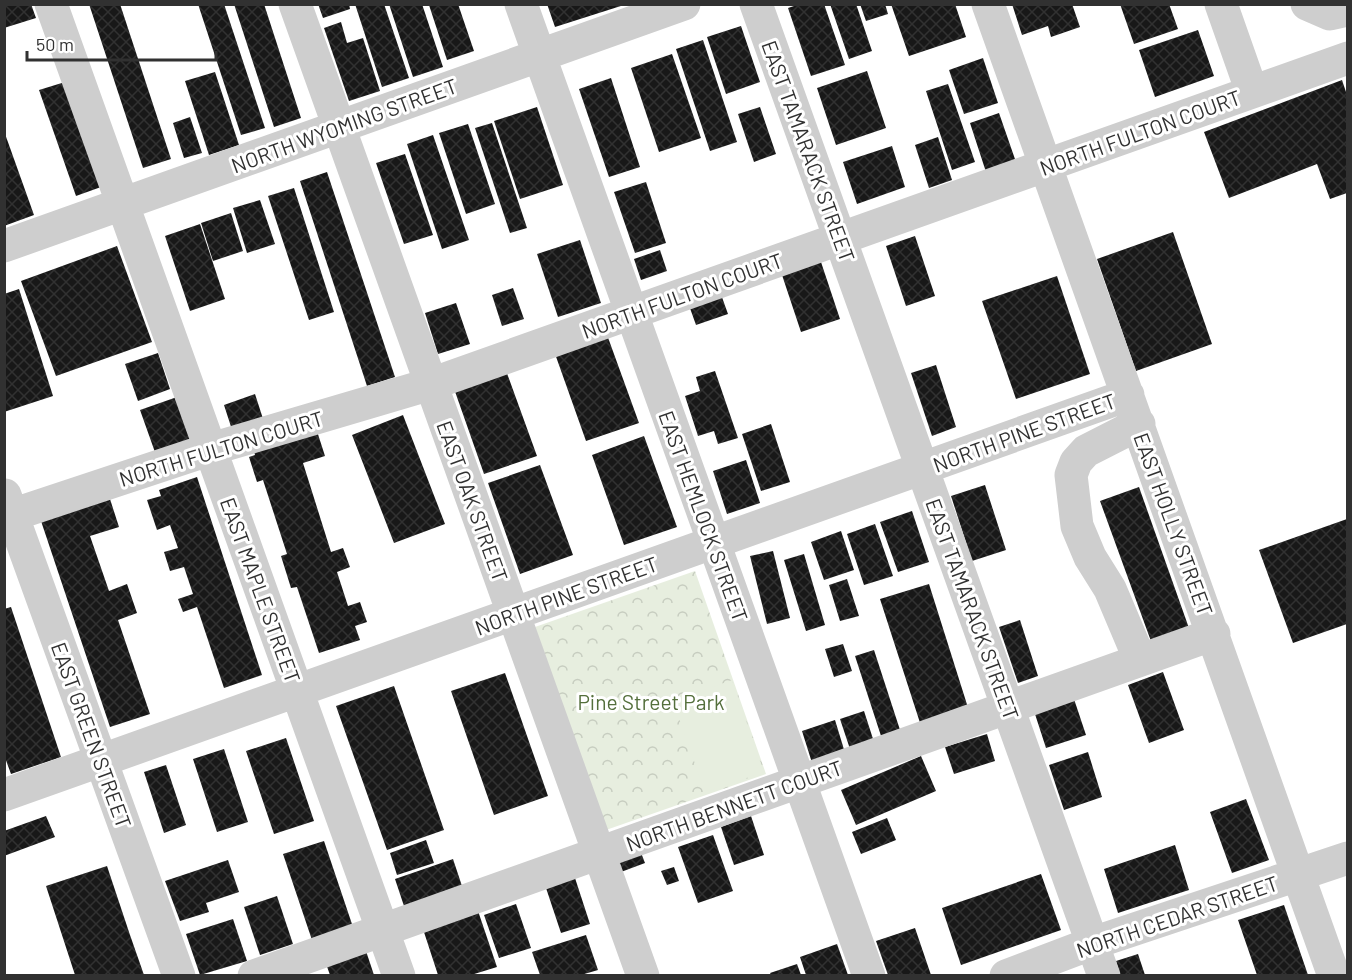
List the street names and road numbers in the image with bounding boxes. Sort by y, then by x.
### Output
street label: EAST TAMARACK STREET [757,37,861,265]
street label: NORTH WYOMING STREET [228,72,460,178]
street label: NORTH FULTON COURT [1036,84,1244,180]
street label: NORTH FULTON COURT [578,247,786,343]
street label: NORTH PINE STREET [929,387,1119,477]
street label: NORTH FULTON COURT [116,405,326,491]
street label: EAST HEMLOCK STREET [654,407,754,625]
street label: EAST OAK STREET [432,417,514,585]
street label: EAST HOLLY STREET [1129,429,1219,619]
street label: EAST MAPLE STREET [216,494,306,686]
street label: EAST TAMARACK STREET [921,495,1025,723]
street label: NORTH PINE STREET [471,550,661,640]
street label: EAST GREEN STREET [47,639,137,831]
street label: NORTH BENNETT COURT [622,754,846,856]
street label: NORTH CEDAR STREET [1073,870,1281,962]

